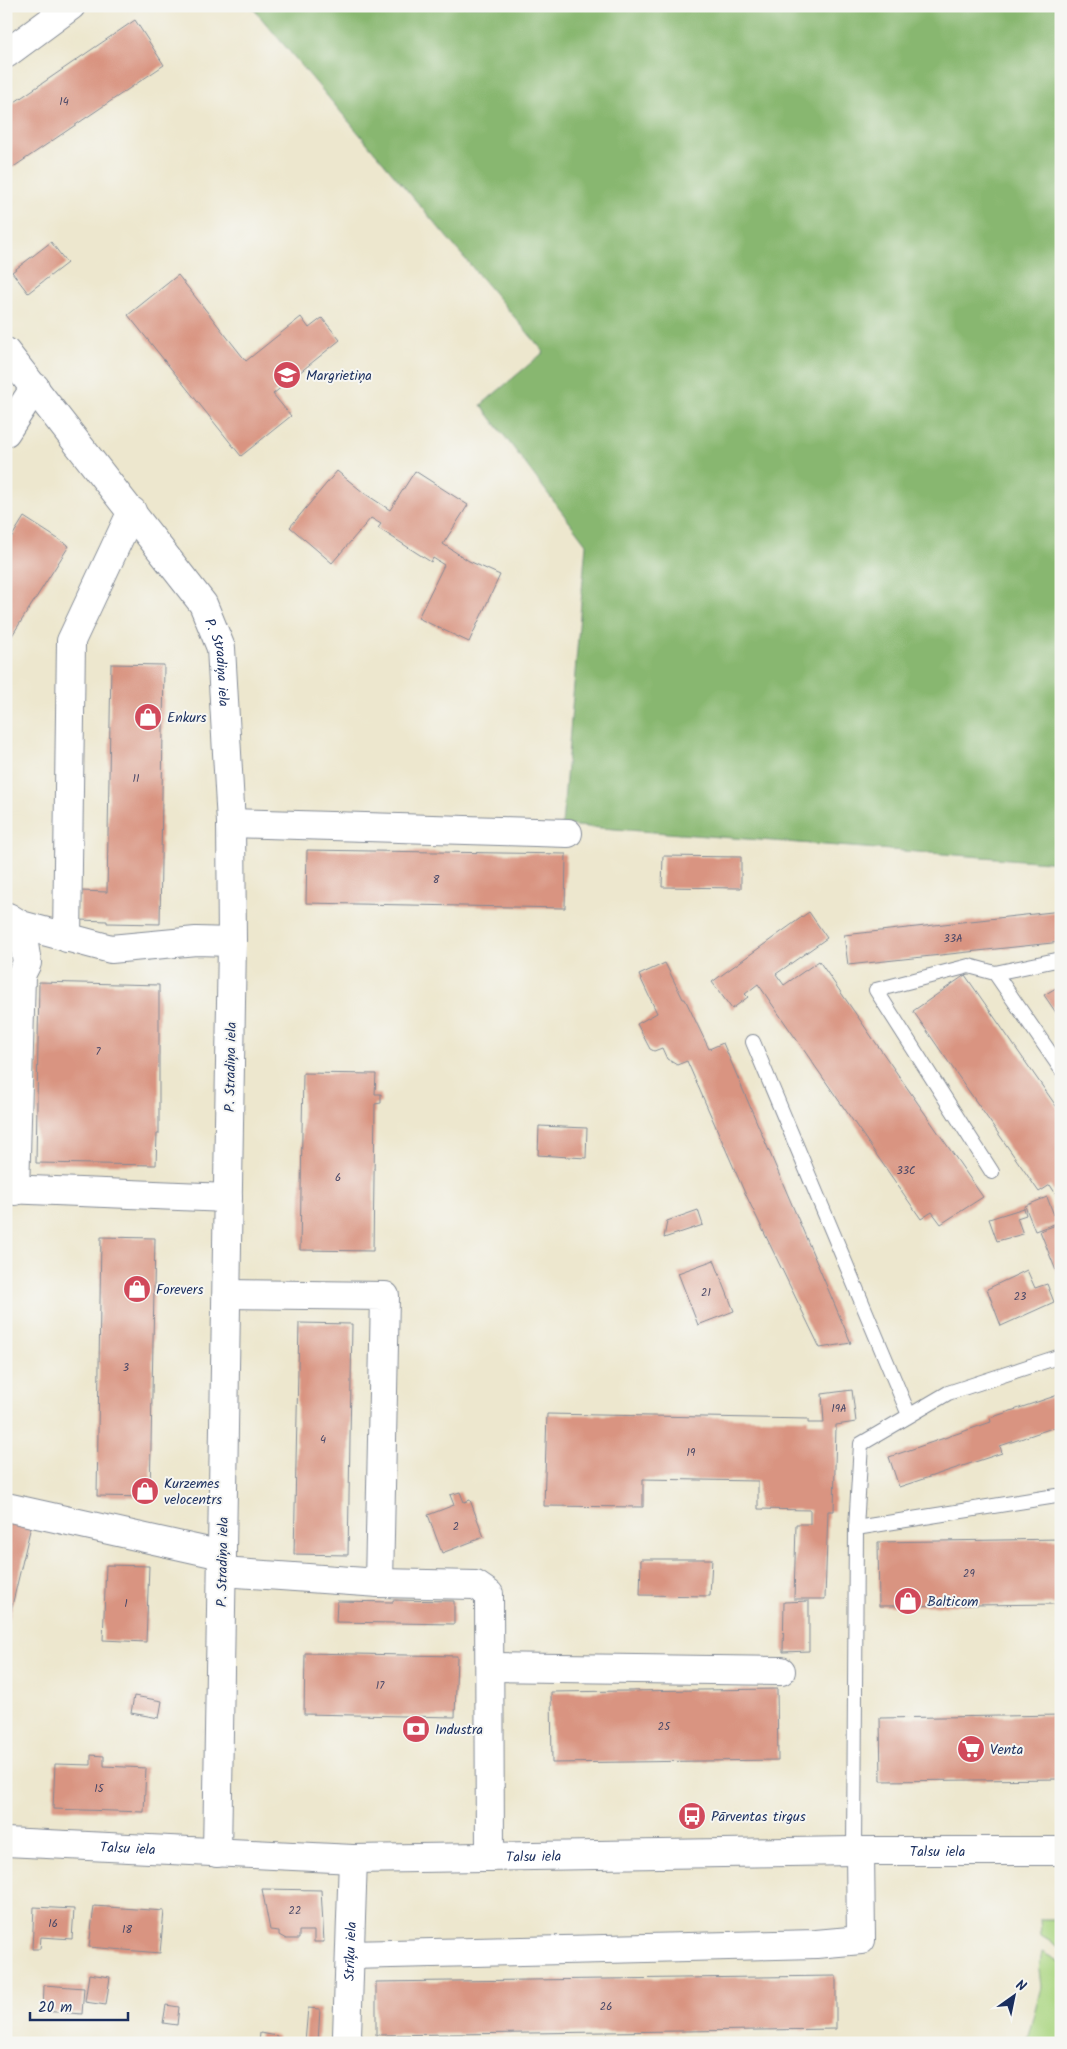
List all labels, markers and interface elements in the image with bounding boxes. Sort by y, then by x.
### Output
house number: 14 [59,93,69,111]
school or university icon: Margrietiņa [272,360,302,390]
place label: Margrietiņa [306,365,372,387]
street label: P. Stradiņa iela [198,615,234,707]
shop icon: Enkurs [133,702,163,732]
place label: Enkurs [167,707,207,729]
house number: 11 [133,770,139,788]
house number: 8 [433,871,440,889]
house number: 33A [943,930,963,948]
street label: P. Stradiņa iela [219,1022,243,1112]
house number: 7 [95,1043,101,1061]
house number: 33C [896,1162,916,1180]
house number: 6 [335,1169,341,1187]
shop icon: Forevers [122,1274,152,1304]
place label: Forevers [156,1279,203,1301]
house number: 21 [701,1284,711,1302]
house number: 23 [1014,1288,1026,1306]
house number: 3 [123,1359,129,1377]
house number: 19A [831,1400,847,1418]
house number: 4 [320,1431,326,1449]
house number: 19 [687,1444,696,1462]
place label: Kurzemes velocentrs [164,1473,222,1511]
shop icon: Kurzemes velocentrs [130,1476,160,1506]
street label: P. Stradiņa iela [211,1517,235,1607]
house number: 2 [453,1518,459,1536]
house number: 29 [963,1565,976,1583]
shop icon: Balticom [893,1586,923,1616]
place label: Balticom [927,1591,978,1613]
house number: 1 [124,1595,128,1613]
house number: 17 [376,1677,385,1695]
bank icon: Industra [401,1714,431,1744]
house number: 25 [658,1718,671,1736]
place label: Industra [435,1719,483,1741]
supermarket icon: Venta [956,1734,986,1764]
place label: Venta [990,1739,1023,1761]
house number: 15 [94,1780,105,1798]
bus stop icon: Pārventas tirgus [677,1801,707,1831]
place label: Pārventas tirgus [711,1806,806,1828]
street label: Talsu iela [100,1837,156,1861]
street label: Talsu iela [910,1841,965,1863]
street label: Talsu iela [506,1846,562,1869]
house number: 22 [289,1902,301,1920]
house number: 16 [48,1915,58,1933]
house number: 18 [122,1921,132,1939]
street label: Strīķu iela [339,1921,363,1982]
north arrow [990,1972,1040,2022]
text: N [1011,1974,1030,1998]
scale bar [30,1989,128,2021]
text: 20 m [38,1996,72,2020]
house number: 26 [600,1998,612,2016]

